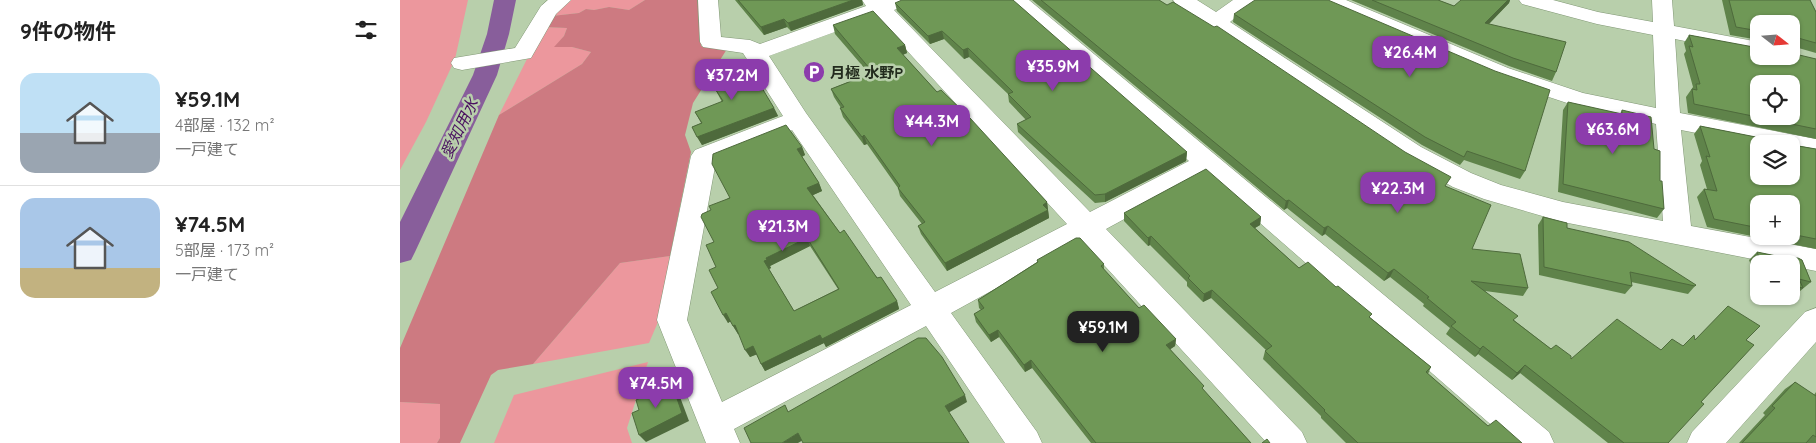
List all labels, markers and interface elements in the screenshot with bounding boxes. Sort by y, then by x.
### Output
north arrow [1750,15,1800,65]
map controls [1750,15,1800,305]
icon: filters [352,16,380,44]
text: 9件の物件 [20,18,116,44]
pin: ¥26.4M [1369,36,1451,78]
text: ¥26.4M [1383,42,1437,62]
pin: ¥35.9M [1012,49,1094,92]
text: ¥35.9M [1027,56,1079,76]
pin: ¥37.2M [691,58,773,101]
parking icon: 月極 水野P [802,60,826,84]
place label: 月極 水野P [830,63,903,82]
text: ¥37.2M [706,65,758,85]
button: locate [1750,75,1800,125]
text: ¥59.1M [175,86,240,112]
icon: home [60,93,120,153]
water label: 愛知用水 [436,93,483,161]
pin: ¥44.3M [891,104,973,147]
text: ¥44.3M [905,111,959,131]
pin: ¥63.6M [1572,112,1654,155]
text: 4部屋 · 132 m² [175,115,275,135]
text: ¥63.6M [1587,119,1639,139]
button: layers [1750,135,1800,185]
text: 一戸建て [175,139,239,159]
pin: ¥22.3M [1357,172,1439,214]
text: ¥22.3M [1371,178,1425,198]
button: + [1750,195,1800,245]
pin: ¥21.3M [742,210,824,252]
text: ¥74.5M [175,211,245,237]
text: ¥21.3M [758,216,808,236]
icon: home [60,218,120,278]
text: 5部屋 · 173 m² [175,240,274,260]
button: − [1750,255,1800,305]
text: 一戸建て [175,264,239,284]
pin: ¥59.1M [1062,310,1144,353]
text: ¥59.1M [1078,317,1128,337]
pin: ¥74.5M [615,366,697,409]
text: ¥74.5M [629,373,683,393]

